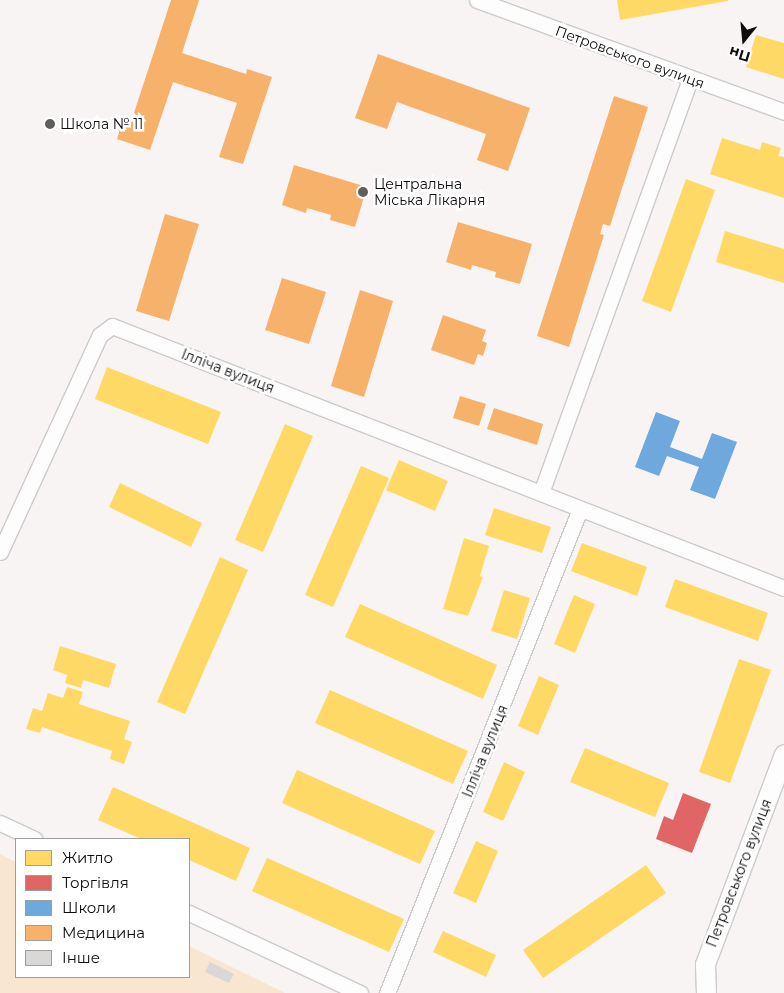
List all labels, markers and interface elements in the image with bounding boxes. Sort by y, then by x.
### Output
north arrow [719,15,769,65]
street label: Петровського вулиця [553,22,707,92]
text: Пн [727,43,752,66]
place label: Школа № 11 [60,116,143,132]
marker: Школа № 11 [44,118,56,130]
place label: Центральна Міська Лікарня [374,176,485,208]
marker: Центральна Міська Лікарня [356,185,370,199]
street label: Ілліча вулиця [179,345,277,397]
street label: Ілліча вулиця [459,702,511,800]
street label: Петровського вулиця [703,796,775,950]
legend [15,838,190,978]
text: Житло [62,848,113,867]
text: Торгівля [62,873,129,892]
text: Школи [62,898,116,917]
text: Медицина [62,923,145,942]
text: Інше [62,948,100,967]

